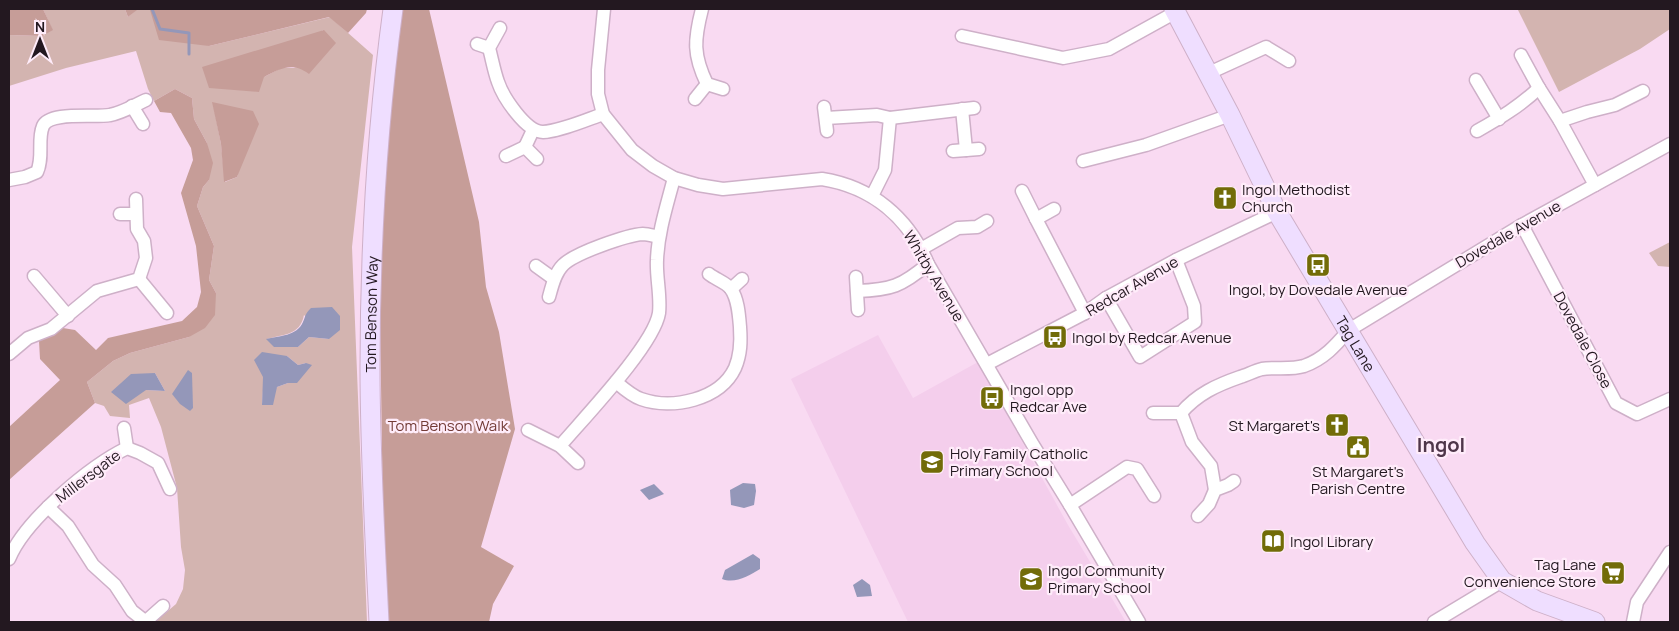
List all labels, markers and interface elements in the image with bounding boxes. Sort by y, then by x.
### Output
north arrow [15,15,65,65]
text: N [35,17,45,36]
place label: Ingol Methodist Church [1242,179,1350,217]
church icon: Ingol Methodist Church [1212,185,1238,211]
street label: Dovedale Avenue [1451,195,1565,273]
street label: Whitby Avenue [898,226,970,326]
street label: Redcar Avenue [1082,251,1182,321]
bus stop icon: Ingol, by Dovedale Avenue [1305,252,1331,278]
street label: Tom Benson Way [359,255,383,373]
place label: Ingol, by Dovedale Avenue [1229,279,1408,300]
street label: Dovedale Close [1549,288,1617,392]
street label: Tag Lane [1331,312,1381,376]
bus stop icon: Ingol by Redcar Avenue [1042,324,1068,350]
place label: Ingol by Redcar Avenue [1072,327,1232,348]
place label: Ingol opp Redcar Ave [1010,379,1087,417]
bus stop icon: Ingol opp Redcar Ave [979,385,1005,411]
church icon: St Margaret's [1324,412,1350,438]
park label: Tom Benson Walk [388,415,509,436]
place label: St Margaret's [1229,415,1320,436]
district label: Ingol [1417,431,1465,458]
public building icon: St Margaret's Parish Centre [1345,434,1371,460]
place label: Holy Family Catholic Primary School [950,443,1088,481]
street label: Millersgate [51,444,125,507]
school or university icon: Holy Family Catholic Primary School [919,449,945,475]
place label: St Margaret's Parish Centre [1311,461,1405,499]
library icon: Ingol Library [1260,528,1286,554]
place label: Ingol Library [1290,531,1373,552]
place label: Tag Lane Convenience Store [1464,554,1596,592]
place label: Ingol Community Primary School [1048,560,1165,598]
supermarket icon: Tag Lane Convenience Store [1600,560,1626,586]
school or university icon: Ingol Community Primary School [1018,566,1044,592]

